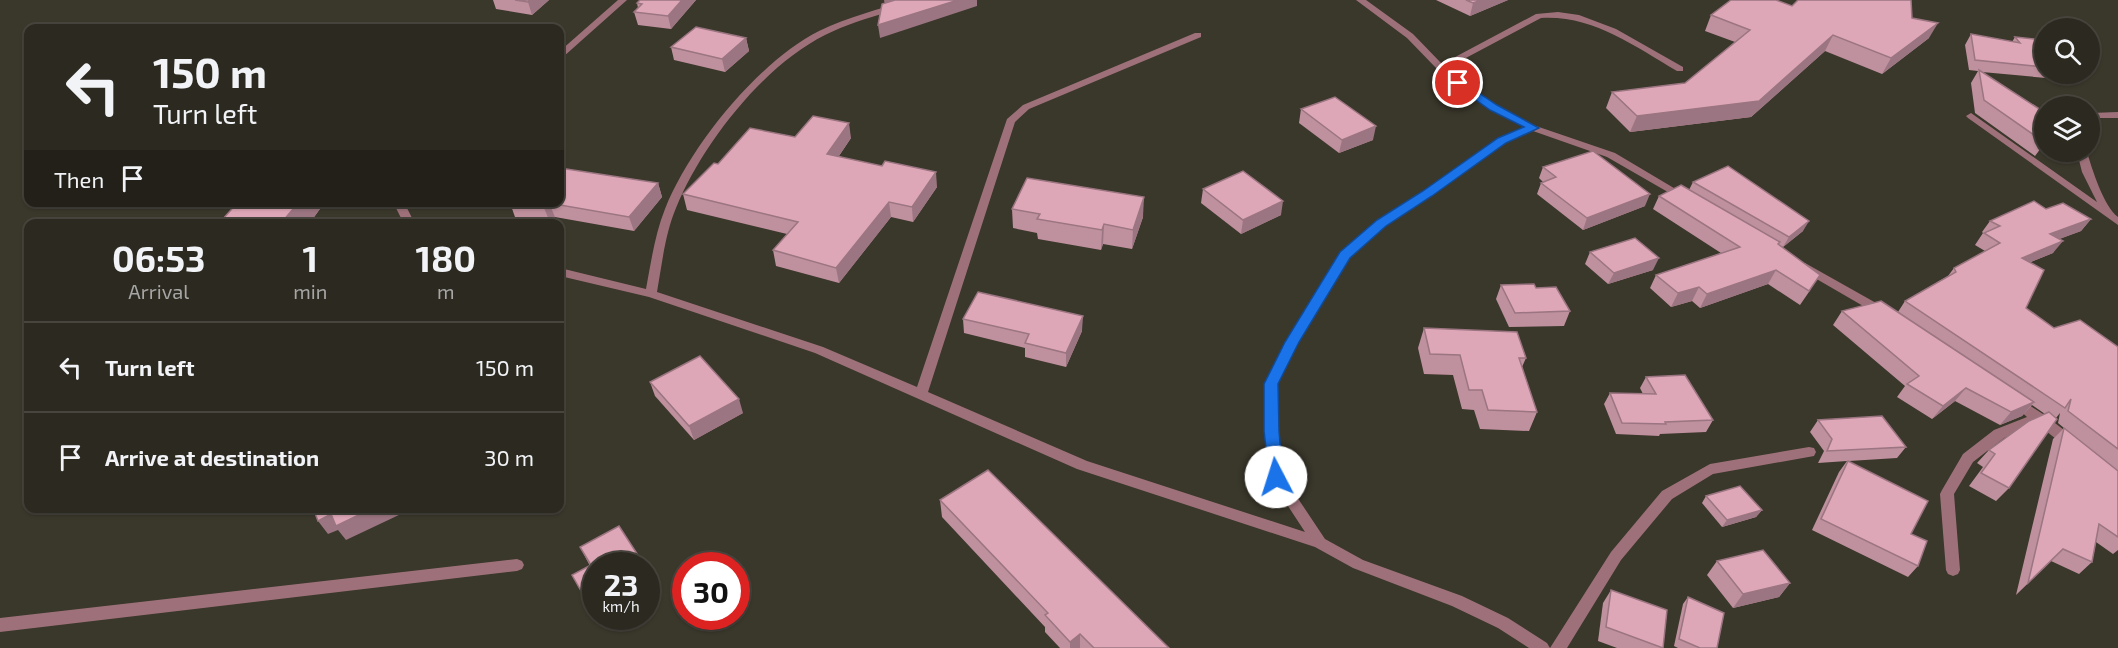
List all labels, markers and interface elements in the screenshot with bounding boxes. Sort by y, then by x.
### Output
map controls [2034,18,2100,162]
button: search [2034,18,2100,84]
text: 150 m [153,46,267,96]
icon: left [54,48,132,126]
pin [1432,57,1483,108]
icon: arrive [1441,66,1474,99]
button: layers [2034,96,2100,162]
text: Turn left [153,97,257,129]
icon: arrive [116,162,149,195]
text: Then [54,166,104,192]
text: 06:53 [112,236,205,279]
text: 1 [303,236,318,279]
text: 180 [415,236,476,279]
text: Arrival [128,279,189,303]
text: min [293,279,327,303]
text: m [437,279,454,303]
icon: left [54,351,87,384]
text: Turn left [105,354,194,380]
text: 150 m [476,354,534,380]
icon: arrive [54,441,87,474]
text: Arrive at destination [105,444,319,470]
text: 30 m [484,444,534,470]
position arrow [1244,445,1308,509]
speed limit sign: 30 [672,552,750,630]
text: 23 [604,566,638,602]
text: km/h [602,597,640,615]

